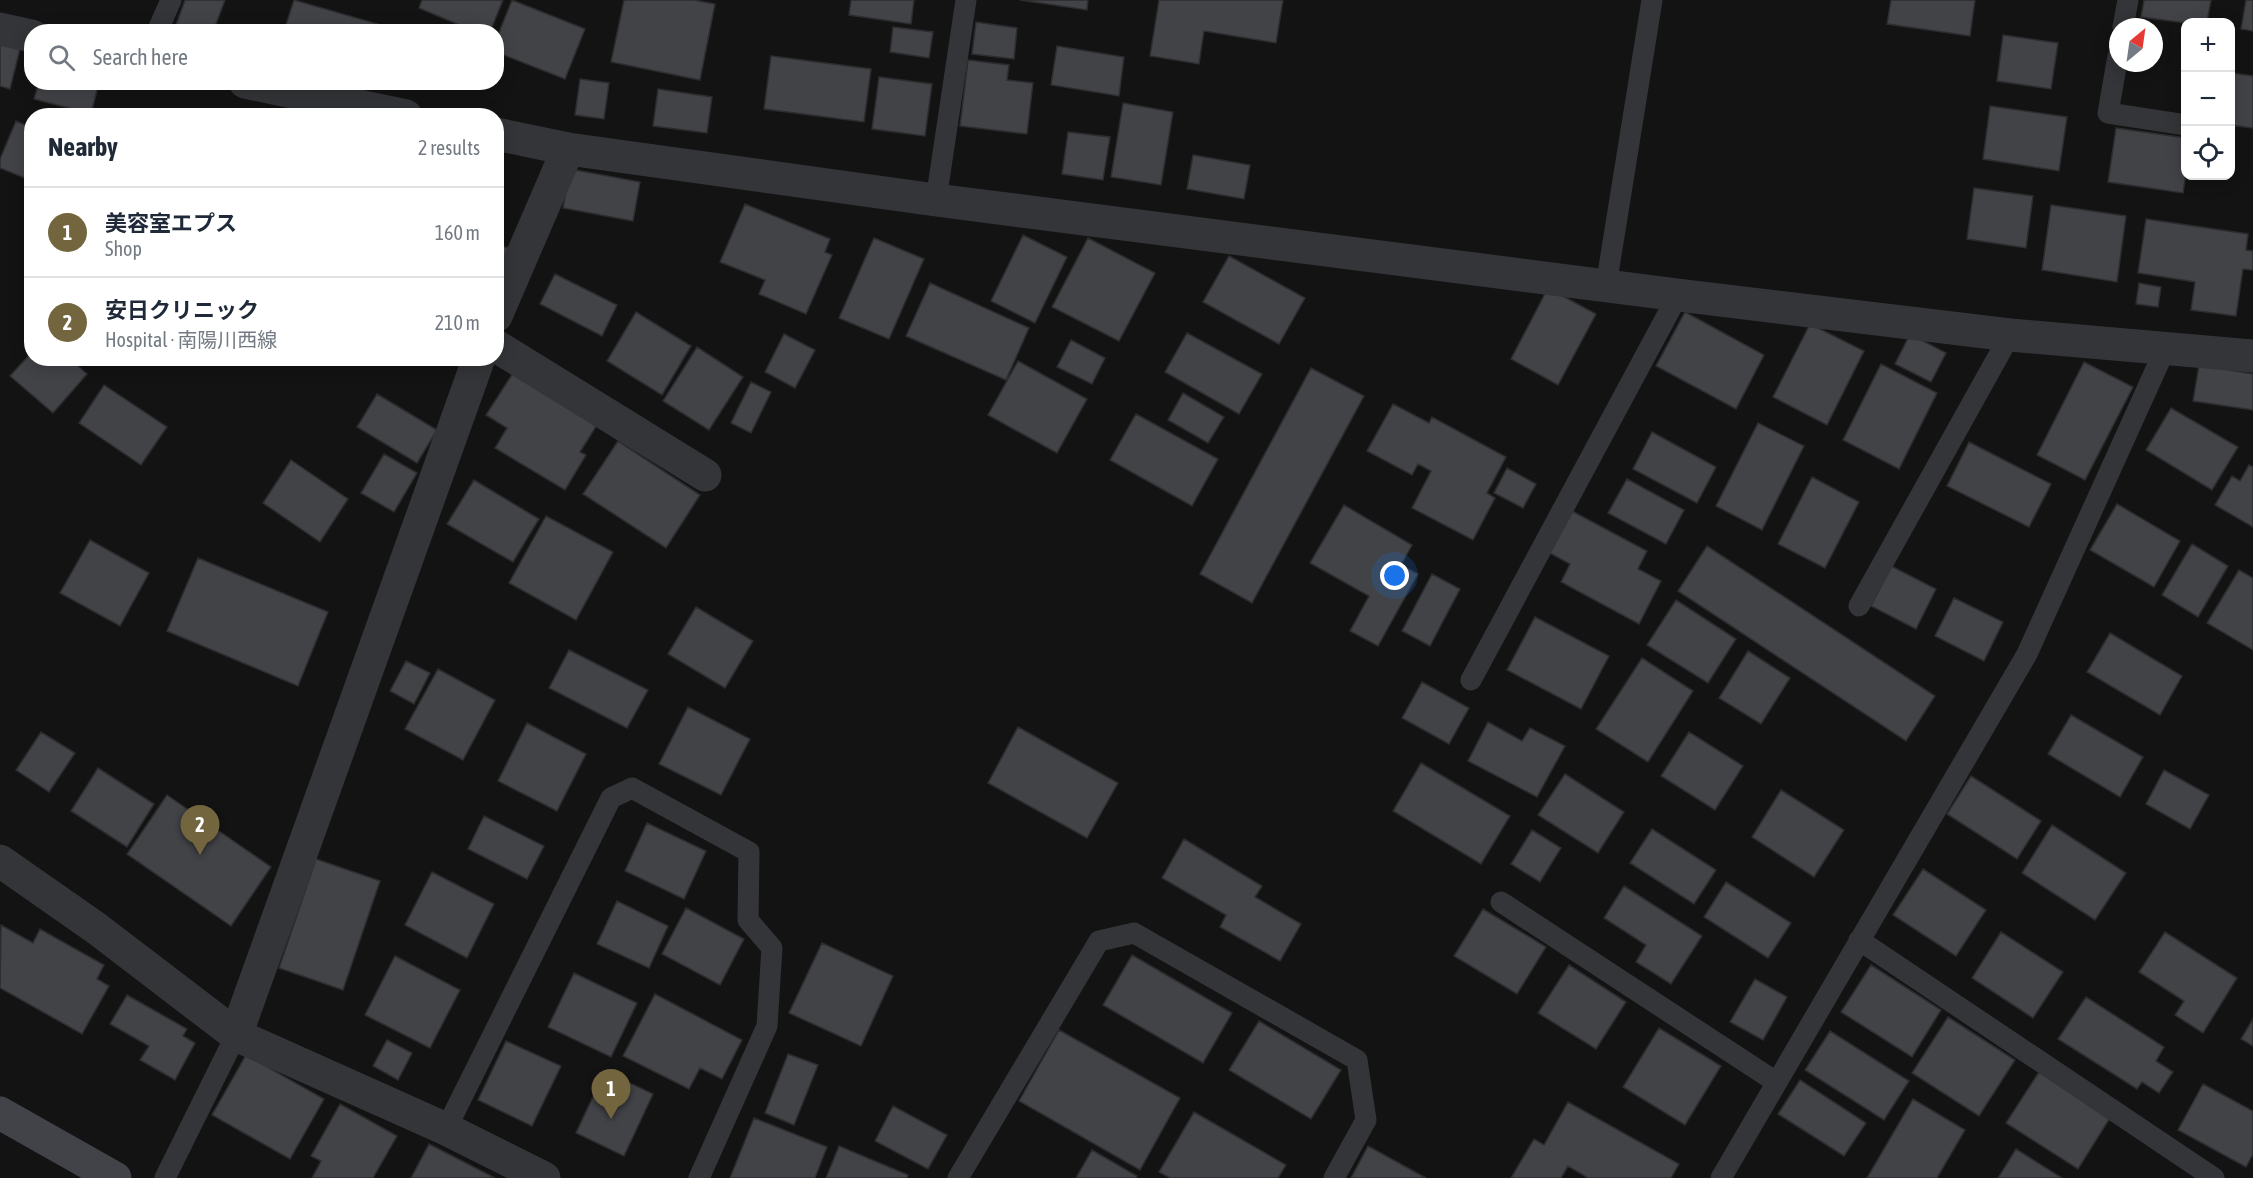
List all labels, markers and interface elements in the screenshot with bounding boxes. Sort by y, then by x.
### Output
north arrow [2109,18,2163,72]
map controls [2181,18,2235,180]
button: + [2181,18,2235,72]
search box [24,24,504,90]
icon: search [45,41,78,74]
text: Search here [93,44,188,70]
button: − [2181,72,2235,126]
button: locate [2181,126,2235,180]
text: Nearby [48,132,118,162]
text: 2 results [418,136,480,159]
text: 美容室エプス [105,210,237,236]
text: 1 [63,221,72,244]
text: 160 m [435,221,480,244]
text: Shop [105,237,142,260]
text: 安日クリニック [105,297,259,323]
text: 2 [63,311,72,334]
text: 210 m [435,311,480,334]
text: Hospital · 南陽川西線 [105,328,277,351]
your location [1380,561,1409,590]
pin: 2 [180,806,220,855]
pin: 1 [592,1070,630,1119]

